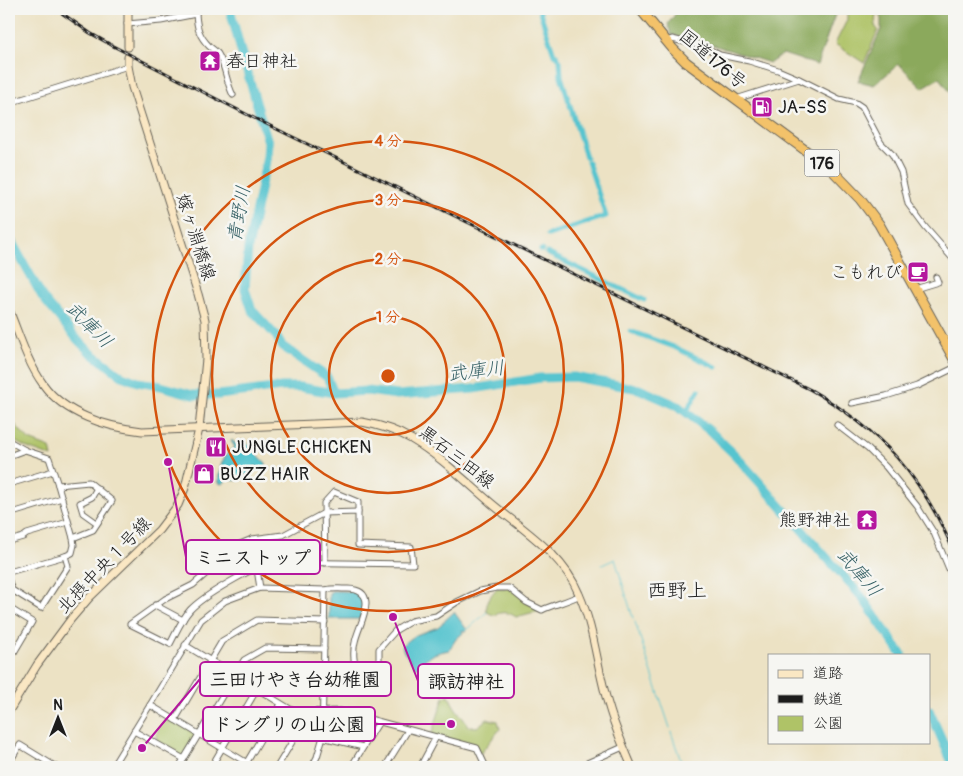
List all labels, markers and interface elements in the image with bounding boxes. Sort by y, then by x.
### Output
street label: 国道176号 [674,25,751,94]
temple icon: 春日神社 [198,49,222,73]
place label: 春日神社 [226,50,298,73]
fuel station icon: JA-SS [750,95,774,119]
place label: JA-SS [778,96,827,119]
text: 4 分 [375,132,401,151]
road number: 176 [804,150,840,177]
water label: 青野川 [222,184,256,244]
street label: 嫁ヶ淵橋線 [171,191,220,284]
text: 3 分 [375,191,401,210]
text: 2 分 [375,250,401,269]
cafe icon: こもれび [906,260,930,284]
place label: こもれび [830,261,902,284]
water label: 武庫川 [61,296,118,353]
text: 1 分 [376,308,400,327]
water label: 武庫川 [446,356,506,386]
centre of rings [379,367,397,385]
street label: 黒石三田線 [414,421,499,494]
restaurant icon: JUNGLE CHICKEN [204,435,228,459]
place label: JUNGLE CHICKEN [232,436,371,459]
shop icon: BUZZ HAIR [192,462,216,486]
place label: BUZZ HAIR [220,463,309,486]
temple icon: 熊野神社 [855,508,879,532]
place label: 熊野神社 [779,509,851,532]
street label: 北摂中央１号線 [52,512,156,619]
callout: ミニストップ [186,540,320,574]
water label: 武庫川 [832,543,887,602]
text: ミニストップ [195,546,311,570]
district label: 西野上 [647,578,707,603]
legend [768,654,930,744]
callout: 三田けやき台幼稚園 [200,662,391,696]
callout: 諏訪神社 [418,664,514,698]
text: 道路 [813,664,843,683]
text: 三田けやき台幼稚園 [209,668,381,692]
text: 諏訪神社 [428,670,504,694]
text: 鉄道 [813,690,843,709]
north arrow [32,694,82,744]
text: N [53,697,63,714]
callout: ドングリの山公園 [203,707,375,741]
text: ドングリの山公園 [213,713,365,737]
text: 公園 [813,714,843,733]

